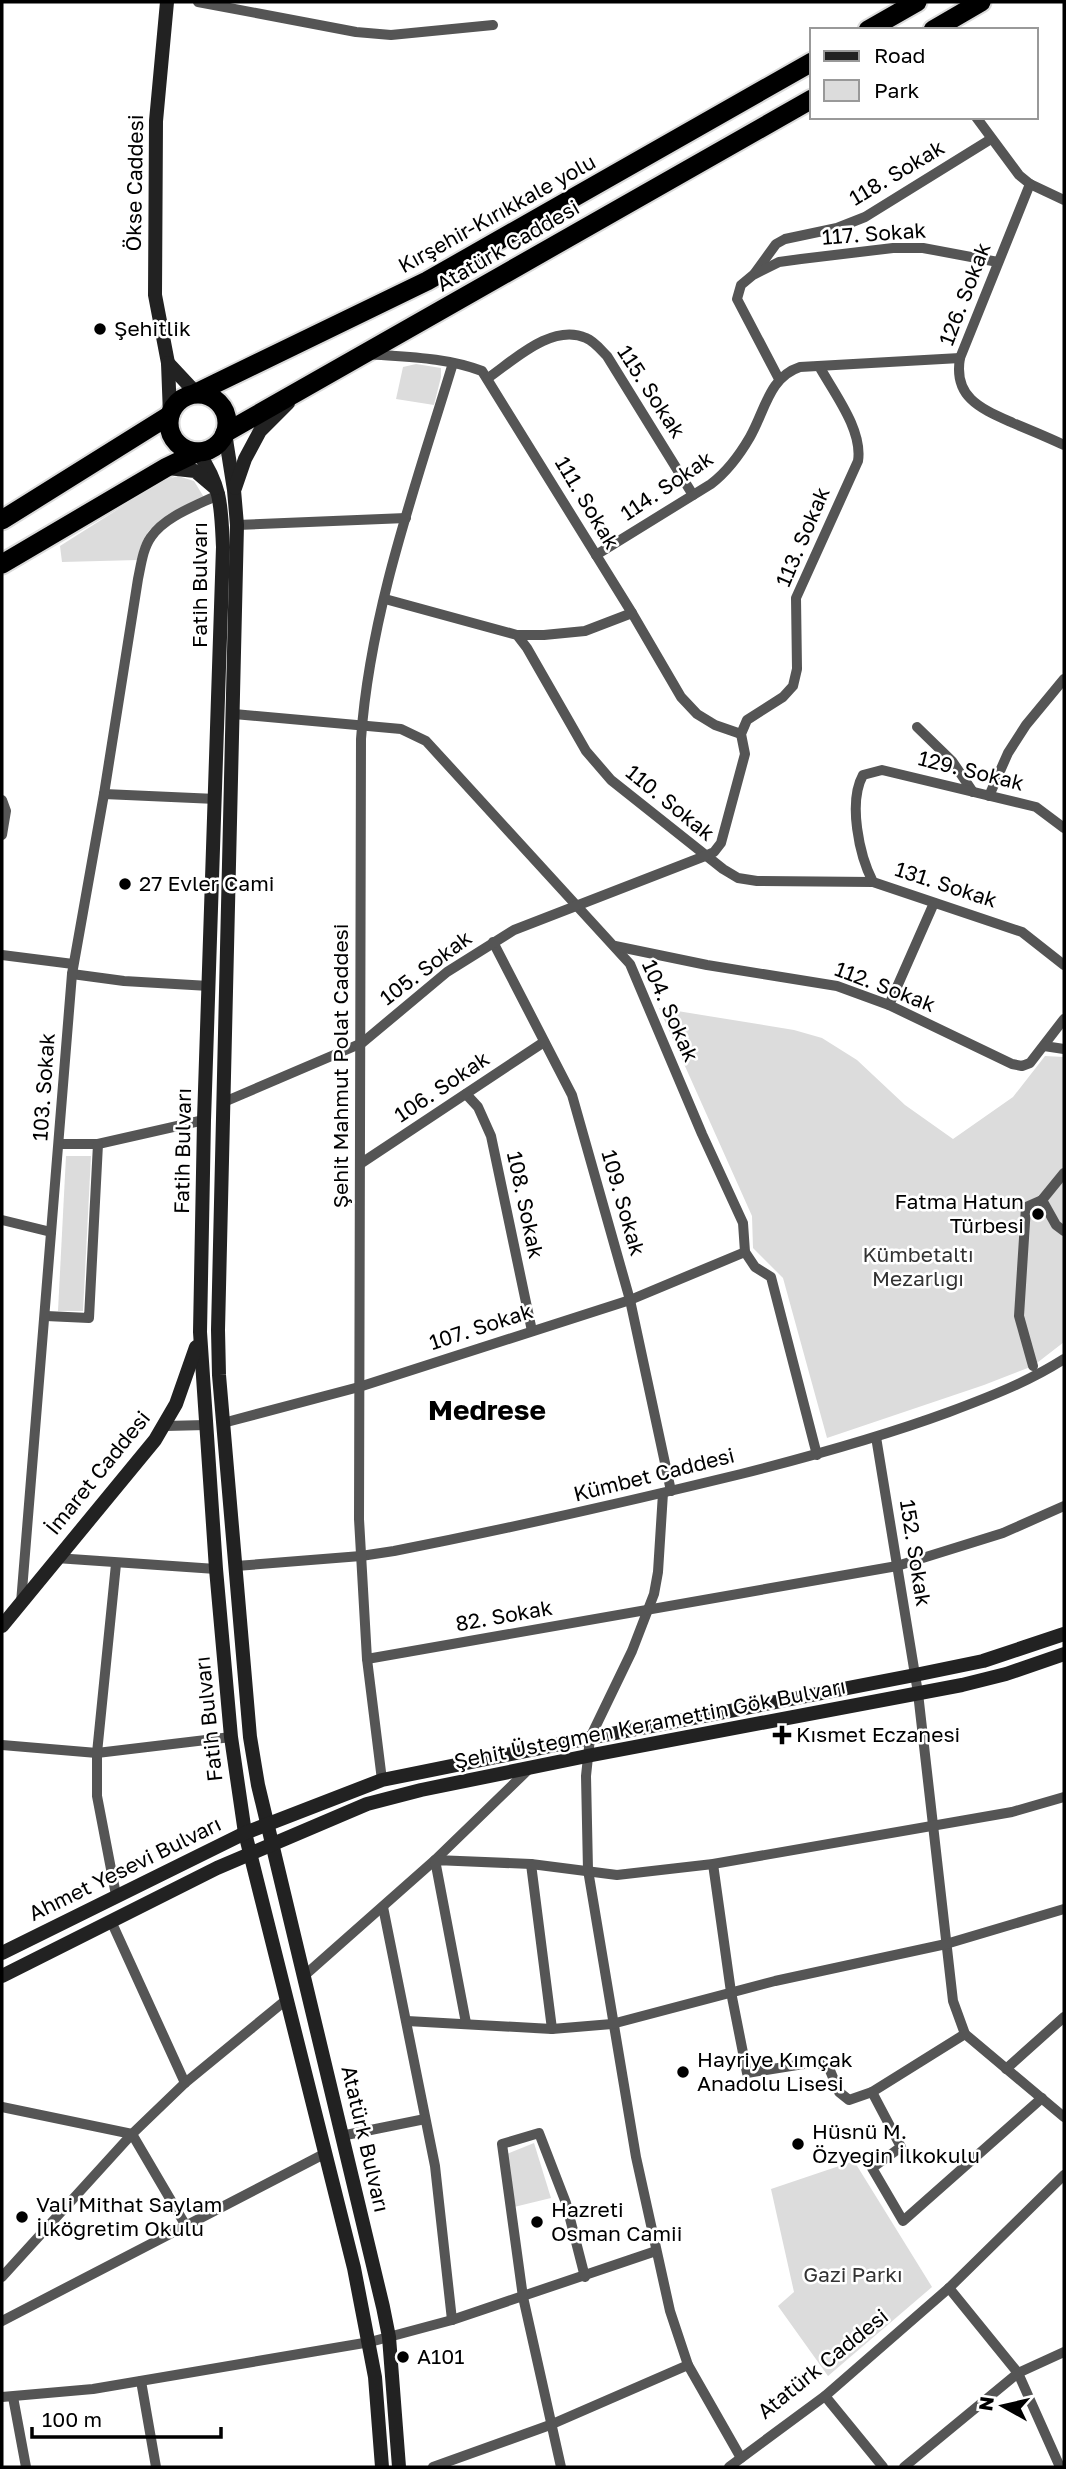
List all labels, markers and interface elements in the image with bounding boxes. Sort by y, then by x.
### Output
legend [810,28,1038,119]
text: Road [874,42,925,68]
text: Park [874,77,920,103]
street label: Ökse Caddesi [120,114,148,252]
street label: 118. Sokak [844,134,949,211]
street label: Kırşehir-Kırıkkale yolu [393,148,600,278]
street label: Atatürk Caddesi [431,194,584,297]
street label: 117. Sokak [821,216,927,250]
street label: 126. Sokak [933,238,996,349]
place label: Şehitlik [114,315,191,341]
marker: Şehitlik [92,321,108,337]
street label: 115. Sokak [612,340,692,443]
street label: 114. Sokak [615,445,718,526]
street label: 111. Sokak [550,451,626,554]
street label: 113. Sokak [769,483,835,590]
street label: Fatih Bulvarı [186,522,212,648]
street label: 129. Sokak [916,744,1027,796]
street label: 110. Sokak [621,759,720,846]
street label: 131. Sokak [892,855,1001,913]
place label: 27 Evler Cami [139,870,274,896]
marker: 27 Evler Cami [117,876,133,892]
street label: Şehit Mahmut Polat Caddesi [327,924,353,1208]
street label: 105. Sokak [374,924,477,1010]
street label: 112. Sokak [831,955,939,1017]
street label: 104. Sokak [637,956,705,1066]
street label: 103. Sokak [26,1032,60,1142]
street label: 106. Sokak [389,1045,494,1127]
street label: Fatih Bulvarı [168,1088,196,1214]
street label: 109. Sokak [596,1147,652,1259]
street label: 108. Sokak [502,1149,550,1261]
place label: Fatma Hatun Türbesi [895,1188,1024,1238]
marker: Fatma Hatun Türbesi [1030,1206,1046,1222]
park label: Kümbetaltı Mezarlığı [862,1241,974,1291]
street label: 107. Sokak [426,1297,536,1355]
district label: Medrese [428,1393,546,1426]
street label: İmaret Caddesi [39,1405,155,1540]
street label: Kümbet Caddesi [571,1441,737,1507]
street label: 152. Sokak [895,1498,937,1608]
street label: 82. Sokak [453,1594,554,1636]
street label: Fatih Bulvarı [189,1655,228,1783]
street label: Şehit Üsteğmen Keramettin Gök Bulvarı [452,1672,848,1774]
place label: Kısmet Eczanesi [796,1721,960,1747]
marker: Kısmet Eczanesi [774,1727,790,1743]
street label: Ahmet Yesevi Bulvarı [24,1810,225,1926]
place label: Hayriye Kımçak Anadolu Lisesi [697,2046,853,2096]
street label: Atatürk Bulvarı [336,2063,395,2215]
marker: Hayriye Kımçak Anadolu Lisesi [675,2064,691,2080]
place label: Hüsnü M. Özyeğin İlkokulu [812,2118,980,2168]
marker: Hüsnü M. Özyeğin İlkokulu [790,2136,806,2152]
place label: Vali Mithat Saylam İlköğretim Okulu [36,2191,222,2241]
place label: Hazreti Osman Camii [551,2196,682,2246]
marker: Vali Mithat Saylam İlköğretim Okulu [14,2209,30,2225]
marker: Hazreti Osman Camii [529,2214,545,2230]
park label: Gazi Parkı [803,2261,903,2287]
street label: Atatürk Caddesi [752,2303,893,2424]
place label: A101 [417,2343,464,2369]
marker: A101 [395,2349,411,2365]
north arrow [968,2371,1038,2441]
text: N [973,2395,998,2412]
scale bar [32,2396,220,2440]
text: 100 m [42,2406,102,2432]

